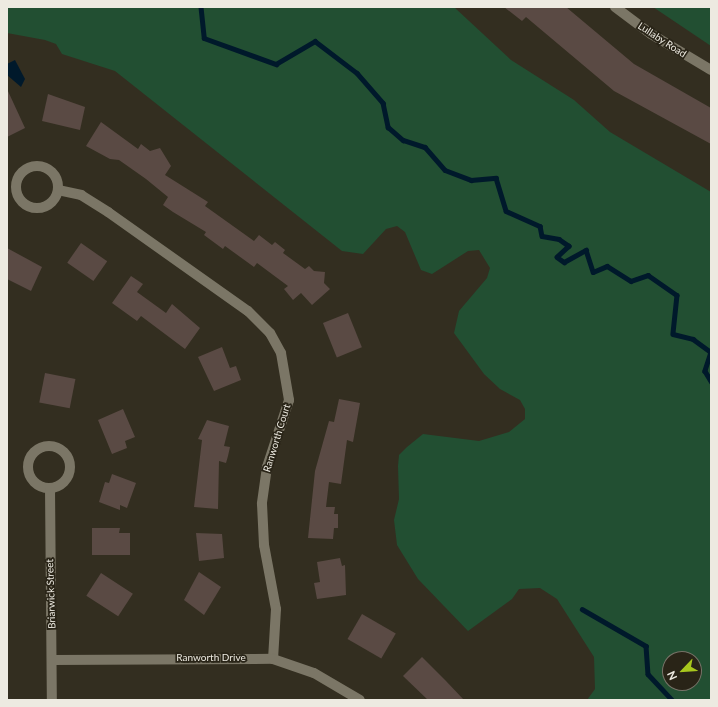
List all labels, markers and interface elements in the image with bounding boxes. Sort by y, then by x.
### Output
street label: Lullaby Road [635,20,689,60]
street label: Ranworth Court [261,402,293,474]
street label: Briarwick Street [44,559,58,629]
north arrow [662,651,702,691]
street label: Ranworth Drive [176,652,246,664]
text: N [664,669,679,682]

